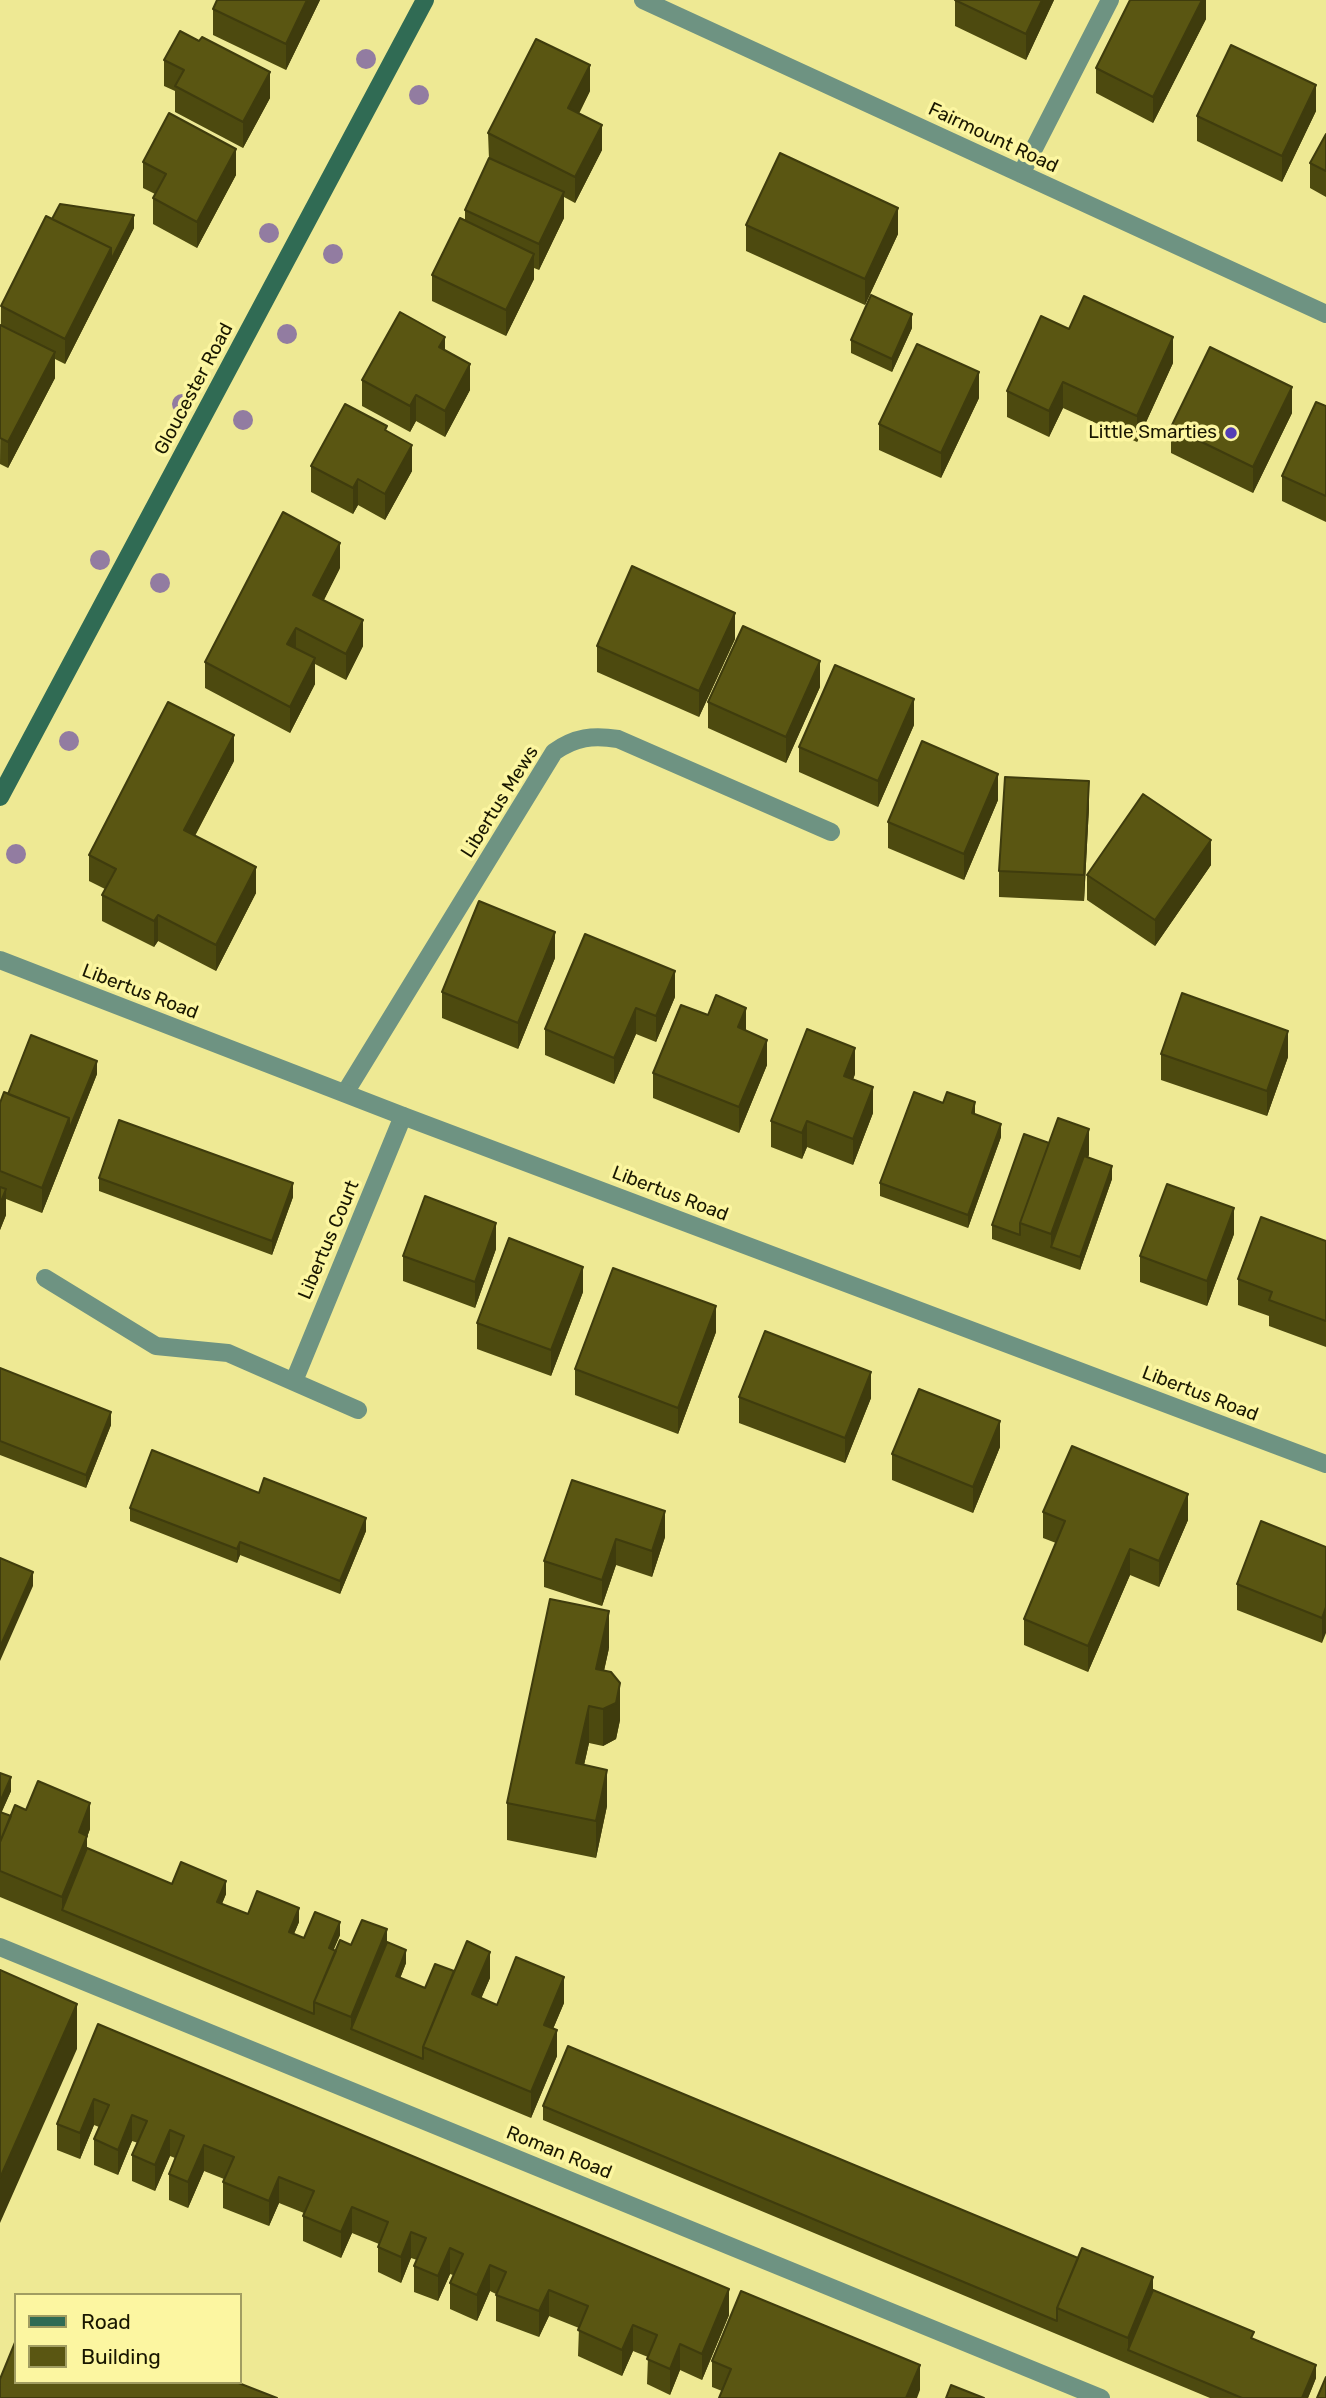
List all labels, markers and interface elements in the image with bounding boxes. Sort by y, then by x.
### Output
street label: Fairmount Road [924,98,1062,178]
street label: Gloucester Road [150,319,238,459]
place label: Little Smarties [1088,422,1217,444]
marker: Little Smarties [1223,425,1239,441]
street label: Libertus Mews [456,742,544,862]
street label: Libertus Road [79,959,201,1025]
street label: Libertus Road [609,1161,731,1227]
street label: Libertus Court [294,1177,364,1303]
street label: Libertus Road [1139,1361,1261,1427]
street label: Roman Road [503,2121,615,2185]
legend [14,2293,242,2384]
text: Road [81,2309,131,2334]
text: Building [81,2344,161,2369]

